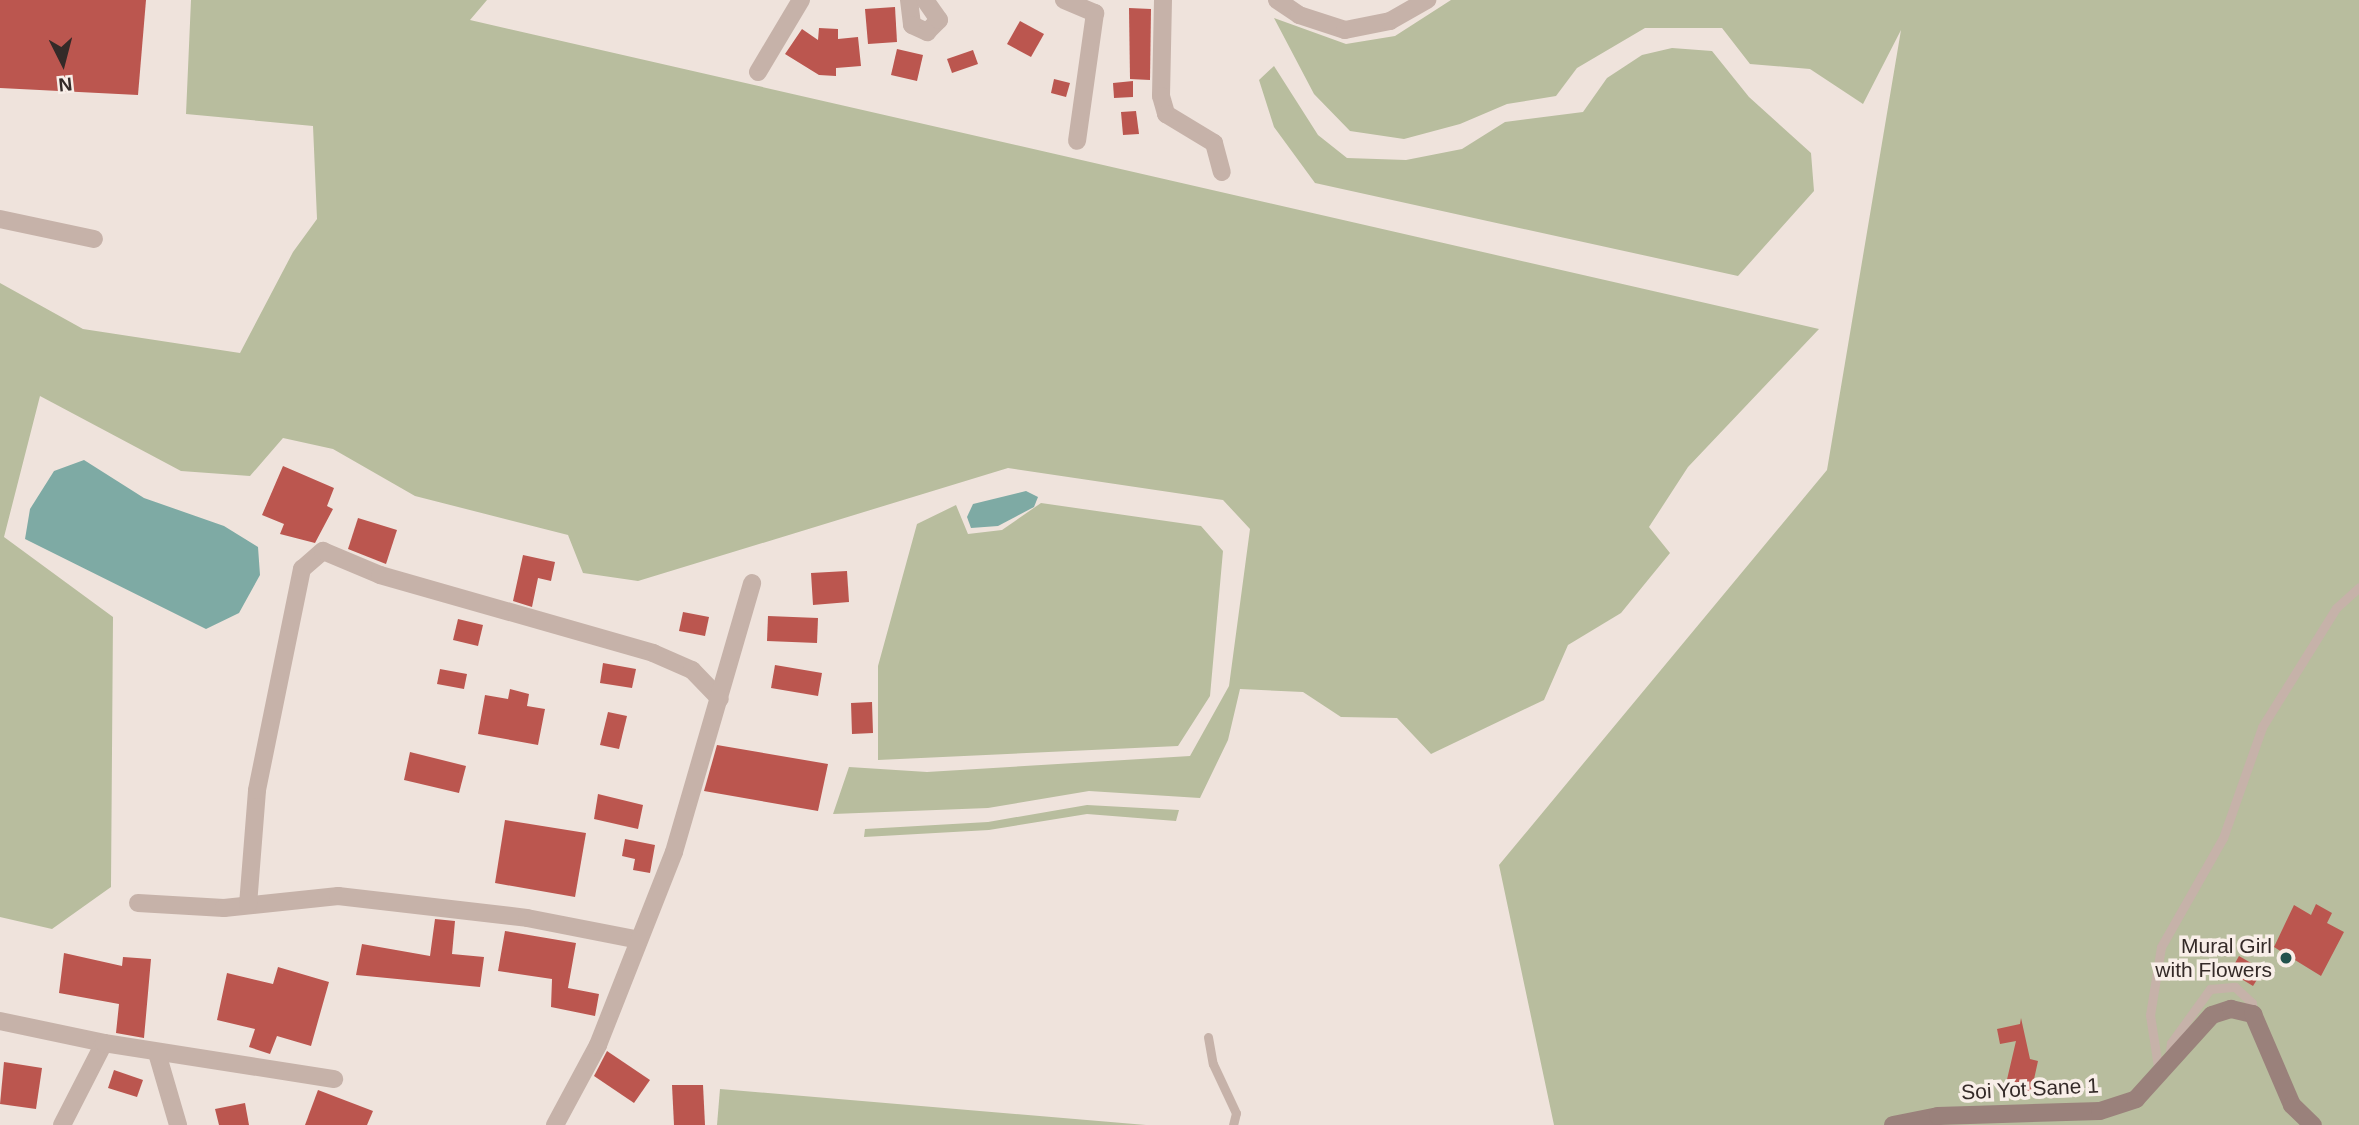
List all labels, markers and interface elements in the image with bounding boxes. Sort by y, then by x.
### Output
north arrow [28,28,98,98]
text: N [57,73,73,96]
place label: Mural Girl with Flowers [2155,933,2272,983]
marker: Mural Girl with Flowers [2278,950,2294,966]
street label: Soi Yot Sane 1 [1960,1073,2100,1105]

